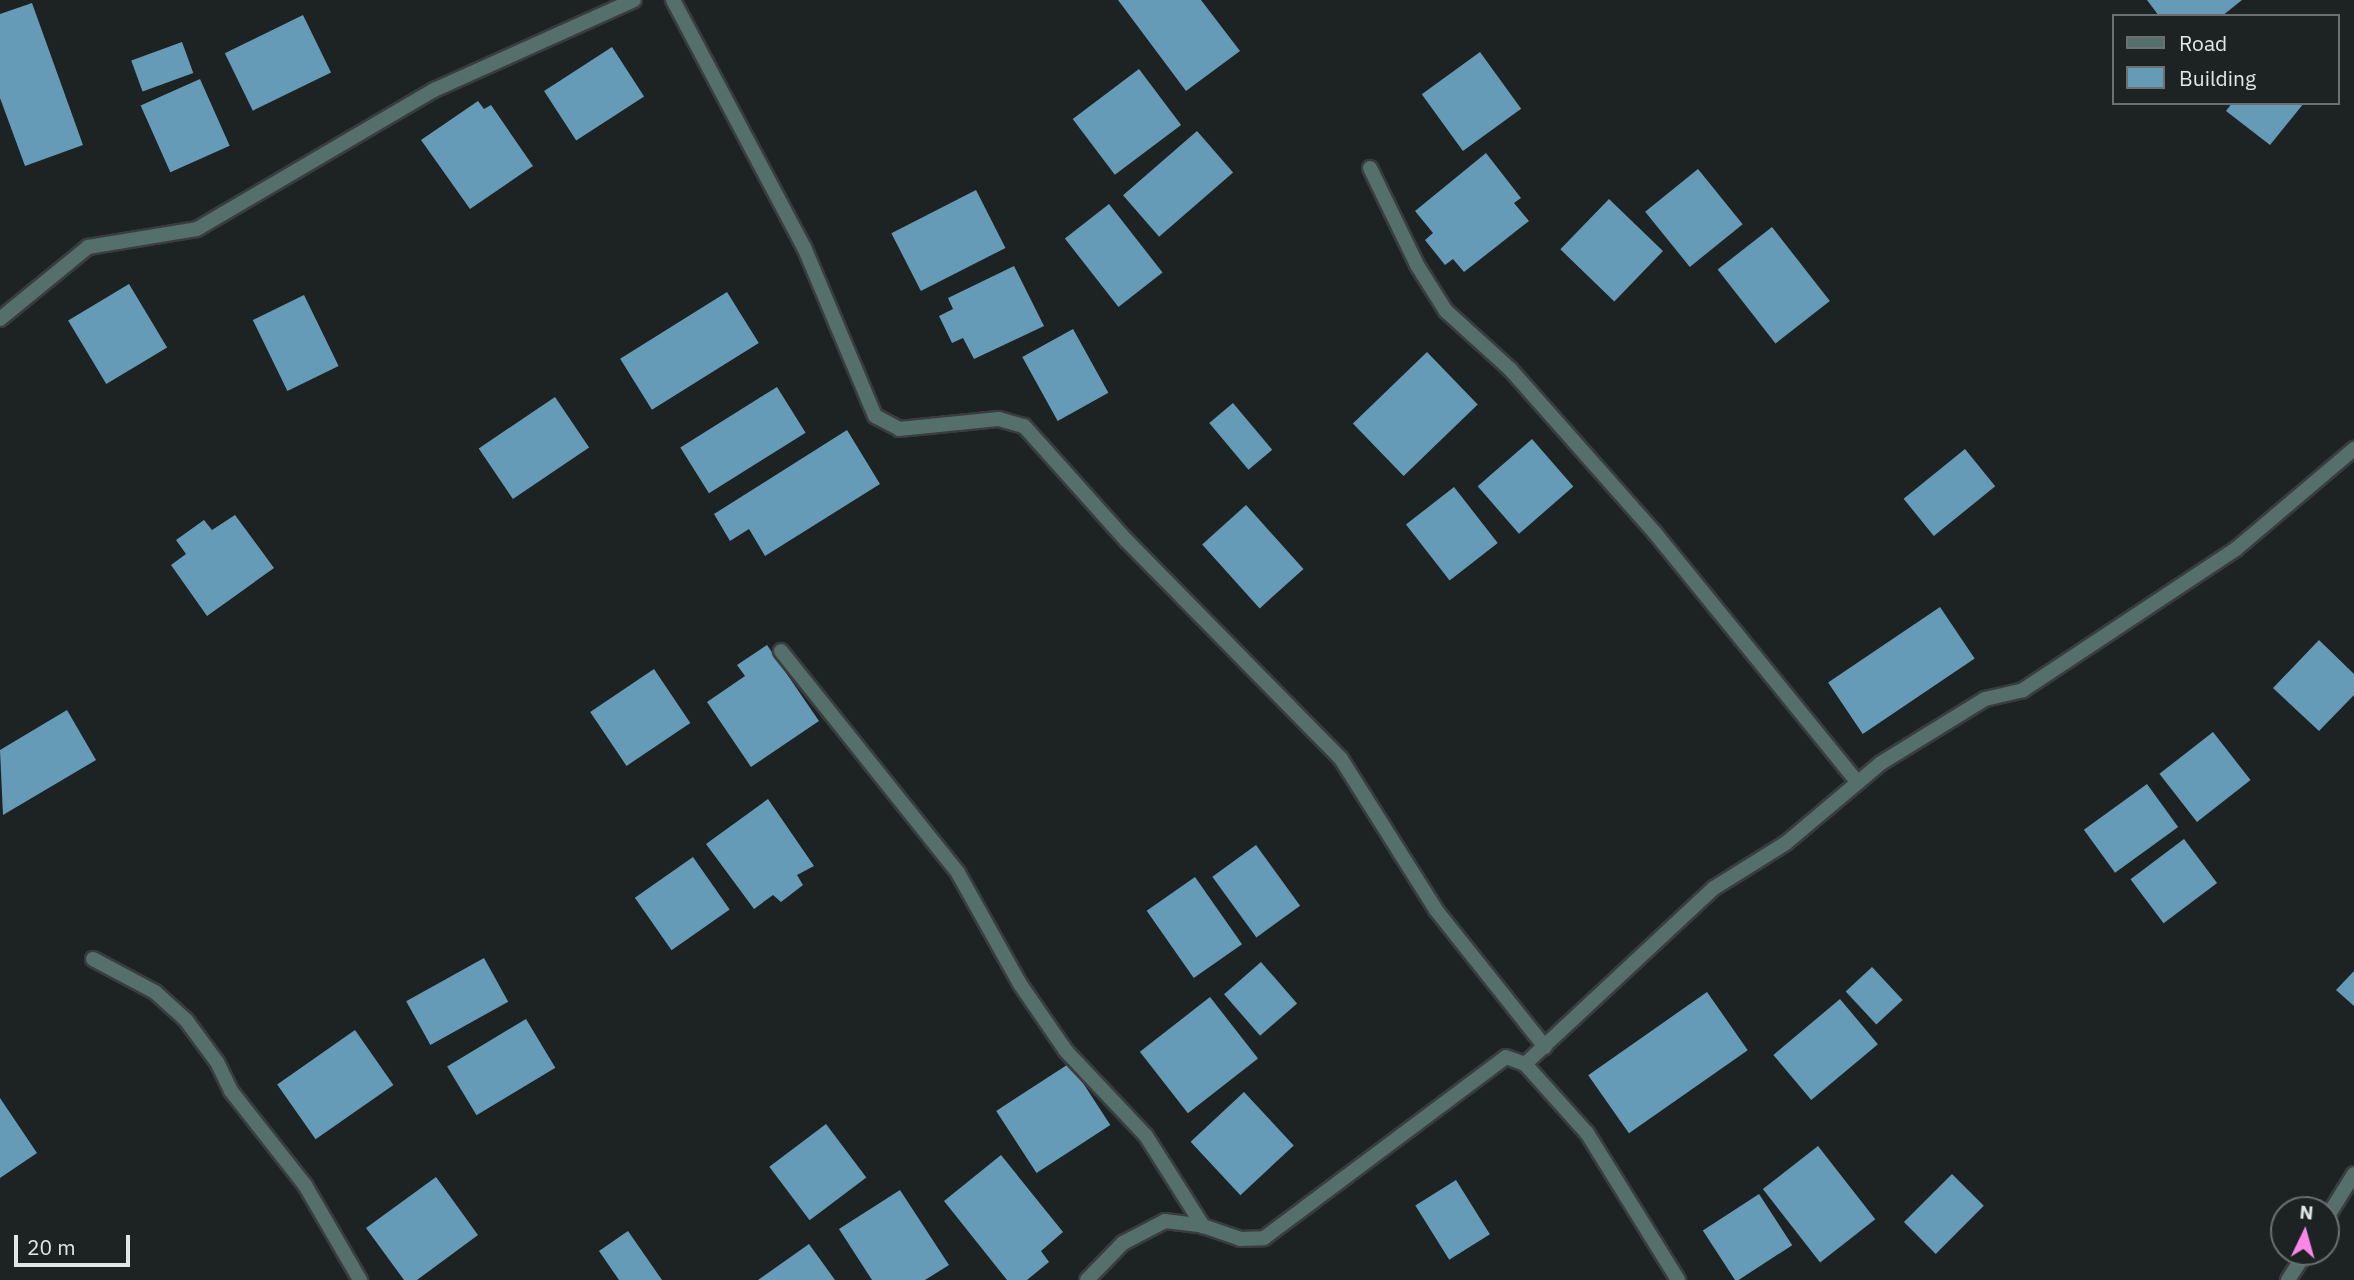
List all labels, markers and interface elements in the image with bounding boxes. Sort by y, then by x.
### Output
legend [2112,14,2340,105]
text: Road [2179,29,2227,57]
text: Building [2179,64,2256,92]
north arrow [2270,1196,2340,1266]
text: N [2299,1200,2315,1225]
scale bar [18,1220,133,1264]
text: 20 m [27,1233,76,1261]

